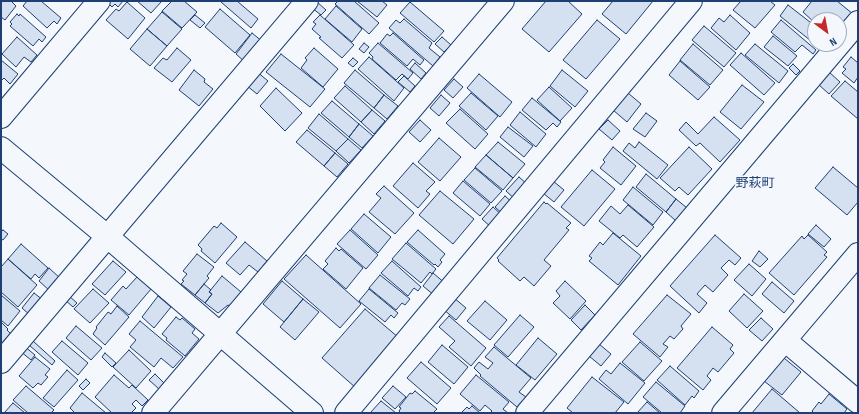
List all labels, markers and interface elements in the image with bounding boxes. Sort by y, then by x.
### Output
north arrow [807,12,847,52]
text: N [827,35,839,49]
district label: 野萩町 [736,176,774,192]

